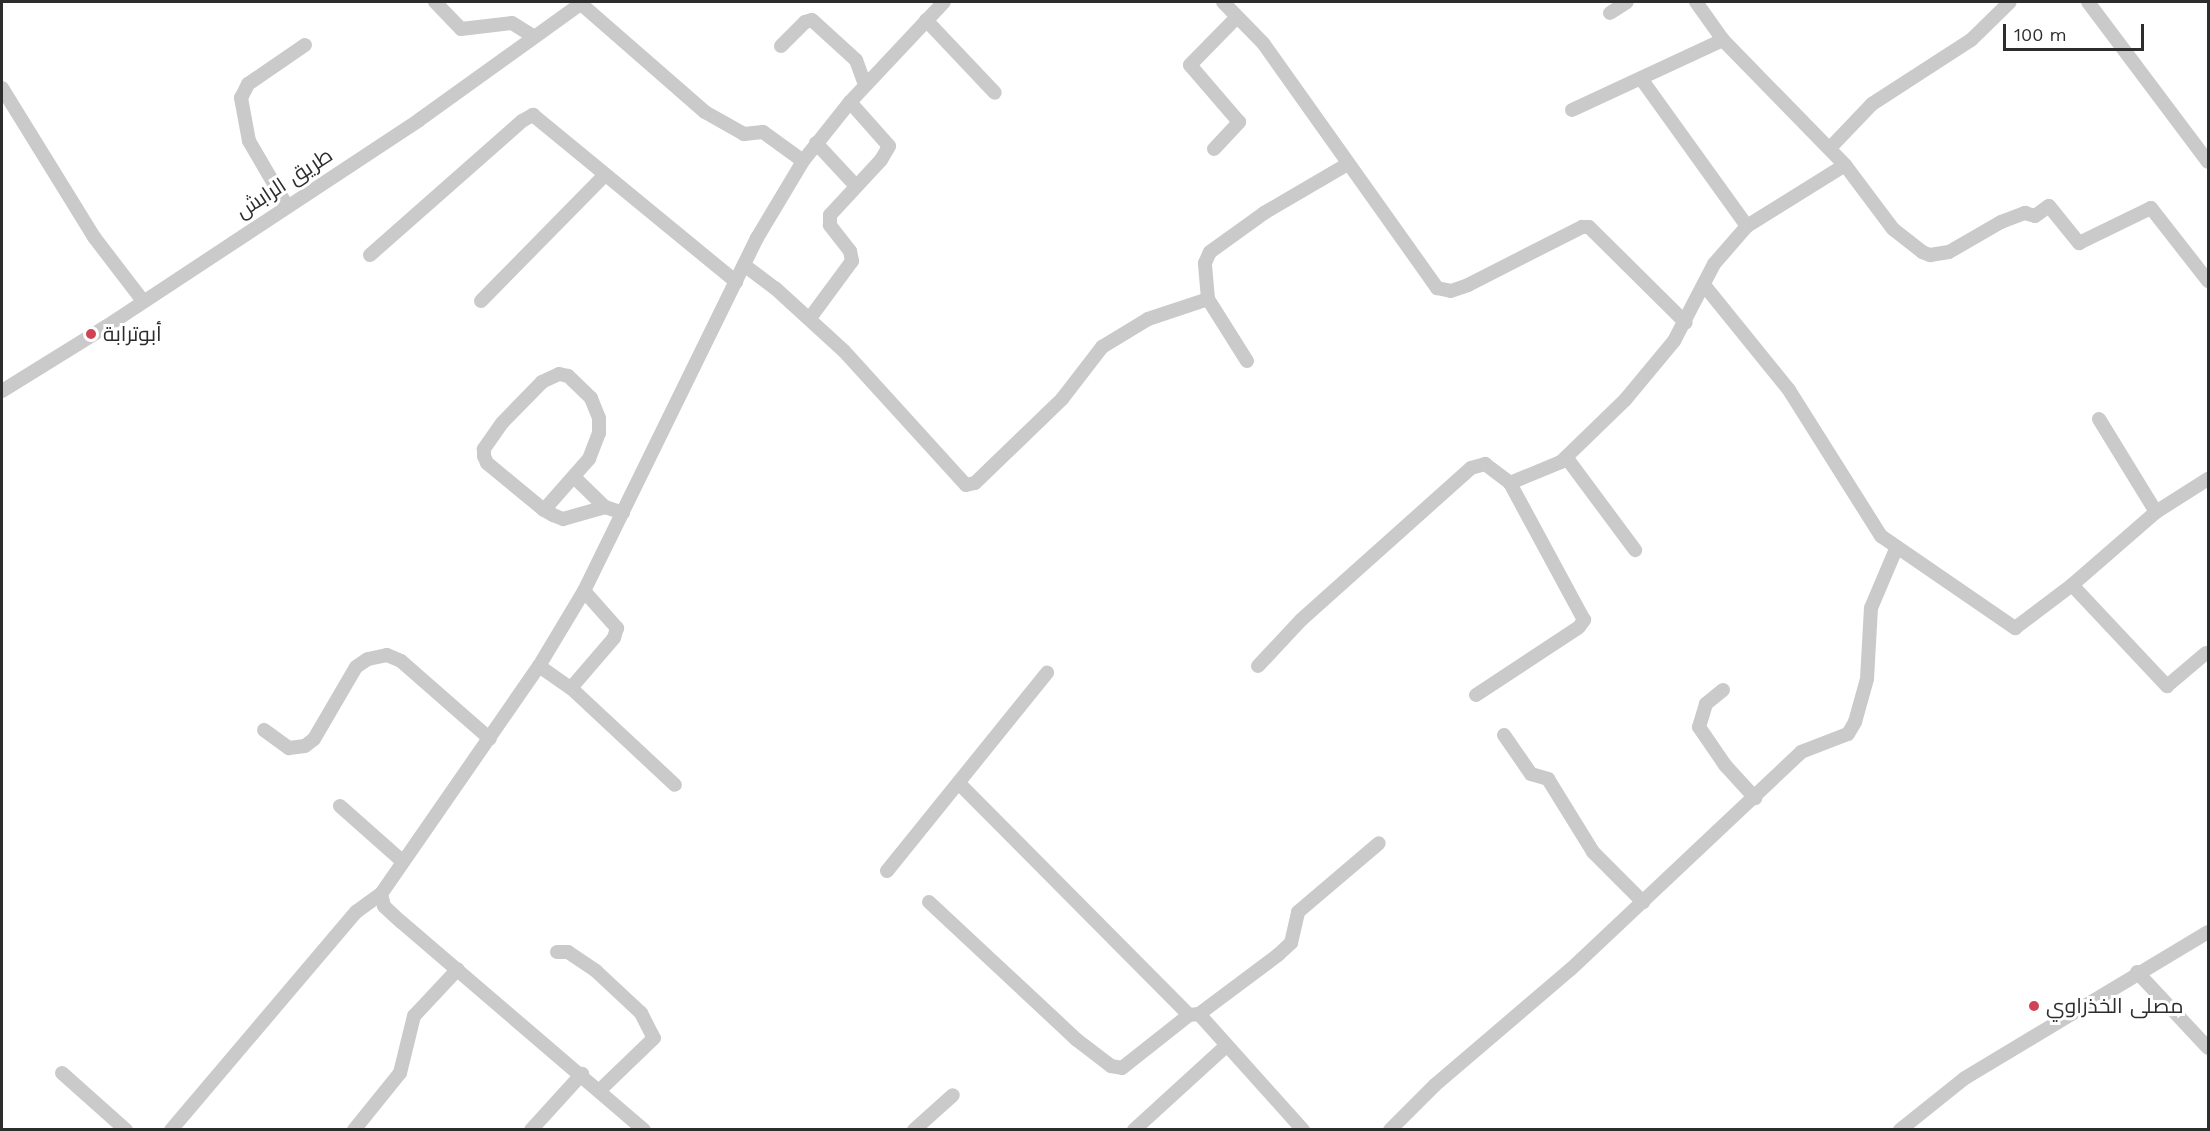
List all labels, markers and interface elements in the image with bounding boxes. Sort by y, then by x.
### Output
scale bar [2006,12,2147,50]
text: 100 m [2014,24,2067,45]
street label: طريق الرابش [231,142,337,224]
place label: أبوترابة [103,321,162,347]
marker: أبوترابة [84,327,98,341]
place label: مصلى الخذراوي [2046,993,2183,1019]
marker: مصلى الخذراوي [2027,999,2041,1013]

